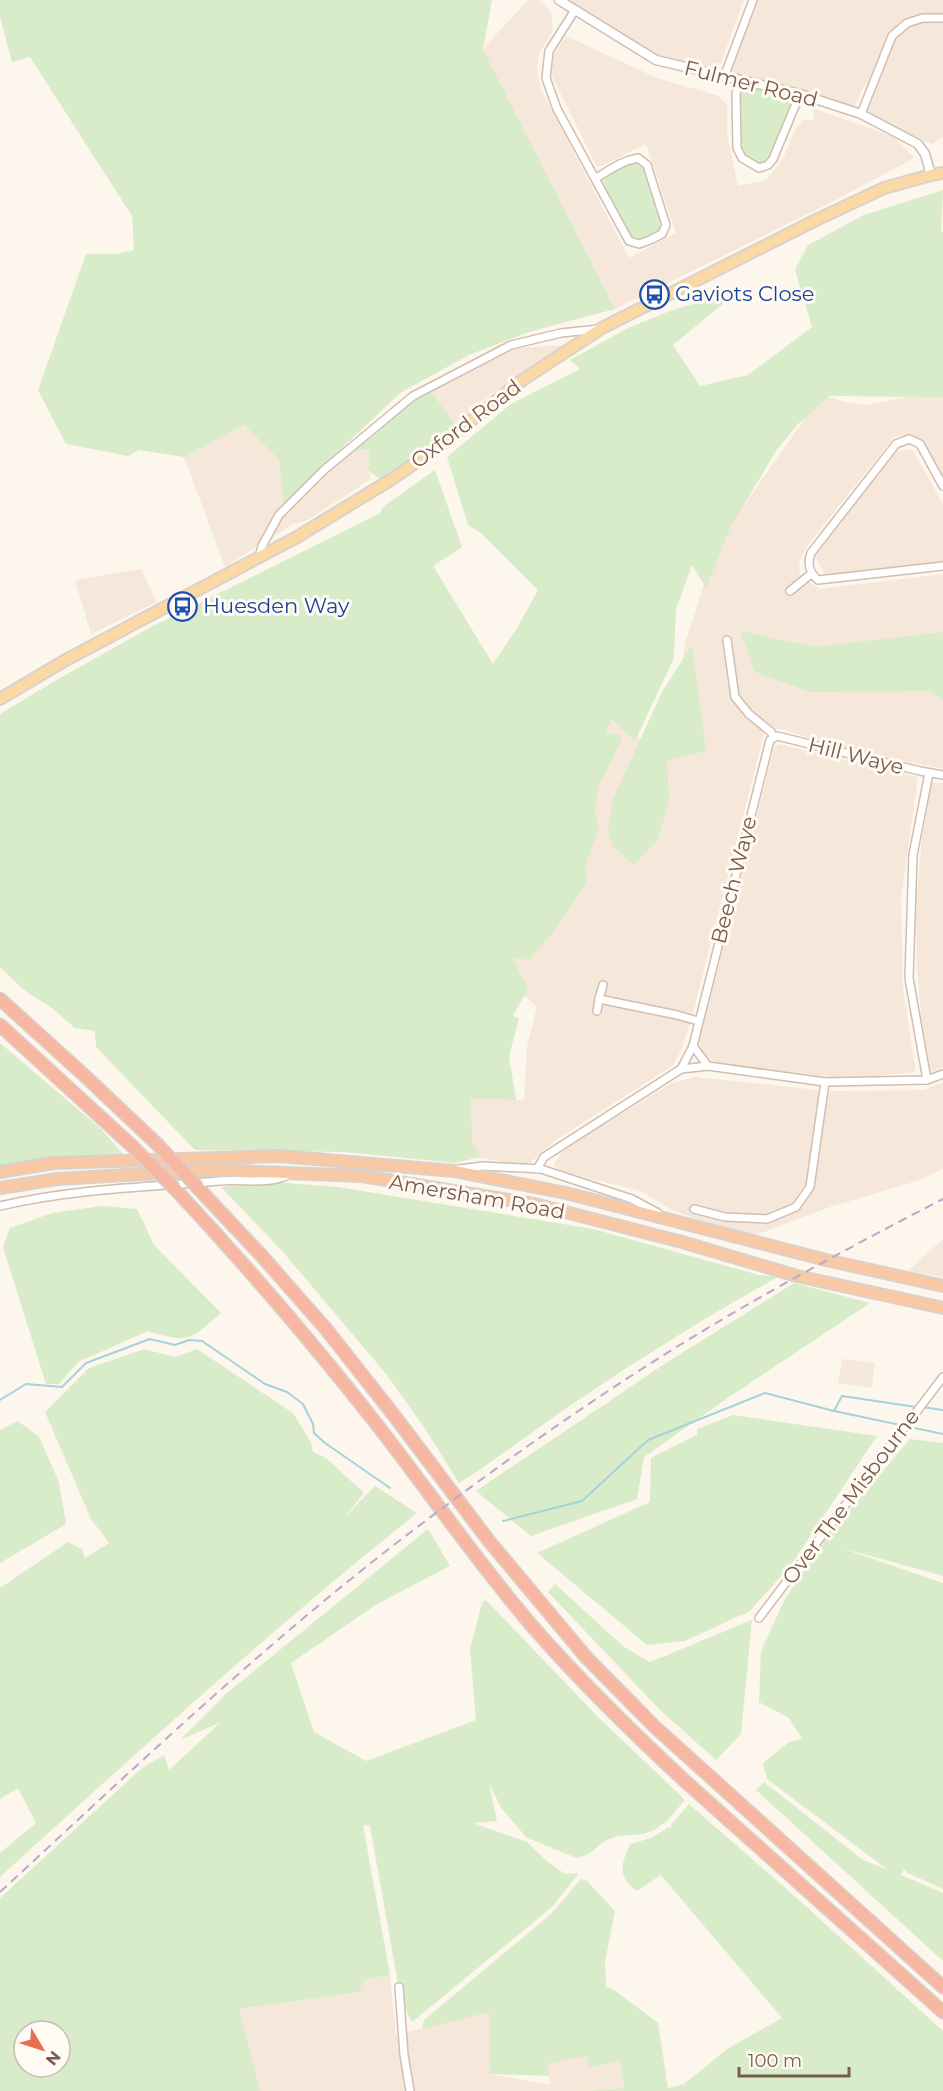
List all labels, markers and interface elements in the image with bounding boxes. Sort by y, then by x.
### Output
street label: Fulmer Road [682,55,820,112]
bus stop icon: Gaviots Close [638,278,670,310]
place label: Gaviots Close [675,281,815,306]
street label: Oxford Road [406,374,526,473]
bus stop icon: Huesden Way [166,590,198,622]
place label: Huesden Way [203,593,350,618]
street label: Hill Waye [806,732,906,779]
street label: Beech Waye [706,814,761,946]
street label: Amersham Road [387,1169,567,1224]
street label: Over The Misbourne [777,1404,924,1589]
north arrow [12,2019,72,2079]
scale bar [739,2040,848,2078]
text: N [42,2047,65,2069]
text: 100 m [748,2050,802,2072]

